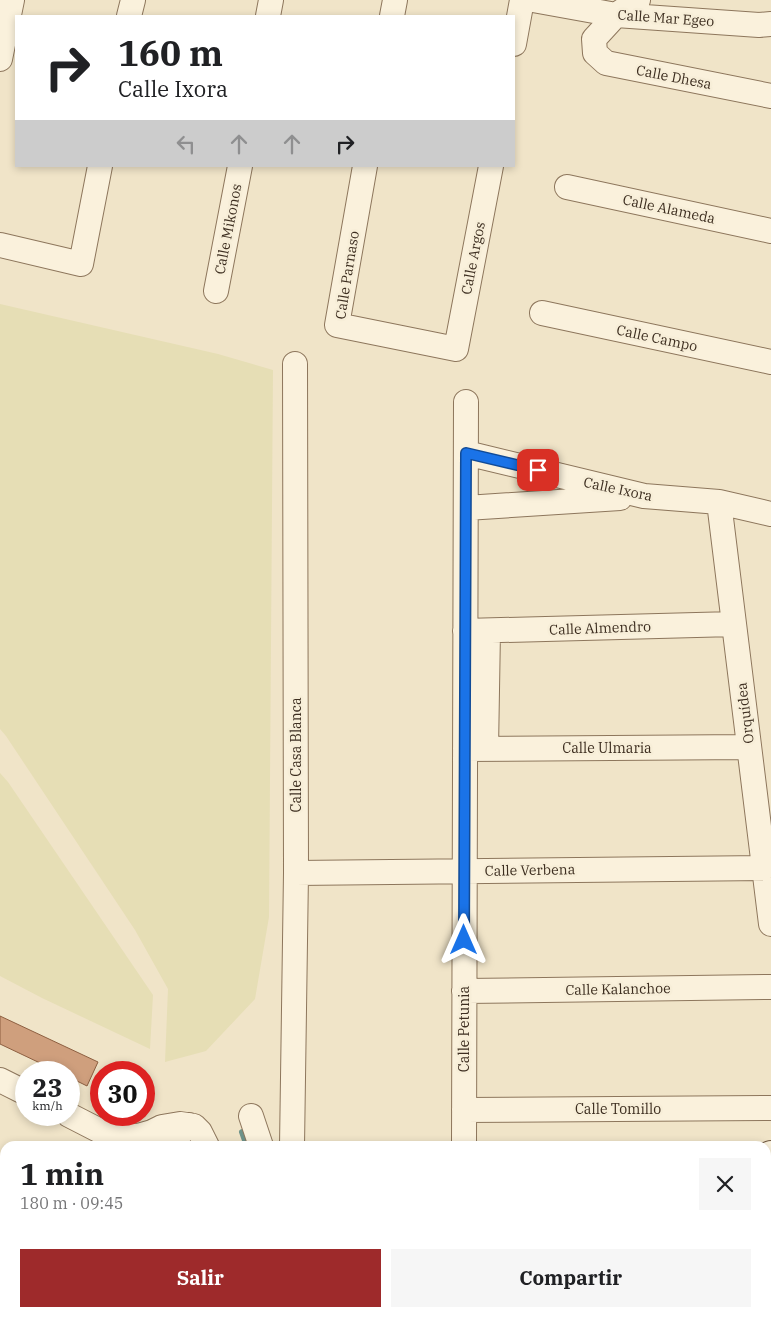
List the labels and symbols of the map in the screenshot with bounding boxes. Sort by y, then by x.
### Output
street label: Calle Mar Egeo [617,6,715,30]
street label: Calle Dhesa [635,61,714,93]
street label: Calle Mikonos [210,182,246,276]
street label: Calle Alameda [621,190,717,228]
street label: Calle Argos [457,220,489,296]
street label: Calle Parnaso [331,229,363,321]
street label: Calle Campo [615,321,699,355]
pin [517,449,559,491]
street label: Calle Ixora [582,473,654,505]
street label: Calle Almendro [549,617,651,639]
street label: Orquídea [732,681,758,745]
street label: Calle Casa Blanca [287,697,305,813]
street label: Calle Ulmaria [562,739,652,757]
street label: Calle Verbena [485,860,576,880]
position arrow [437,913,489,965]
street label: Calle Kalanchoe [565,979,671,999]
street label: Calle Petunia [455,985,473,1072]
speed limit sign: 30 [90,1061,155,1126]
street label: Calle Tomillo [575,1100,661,1118]

